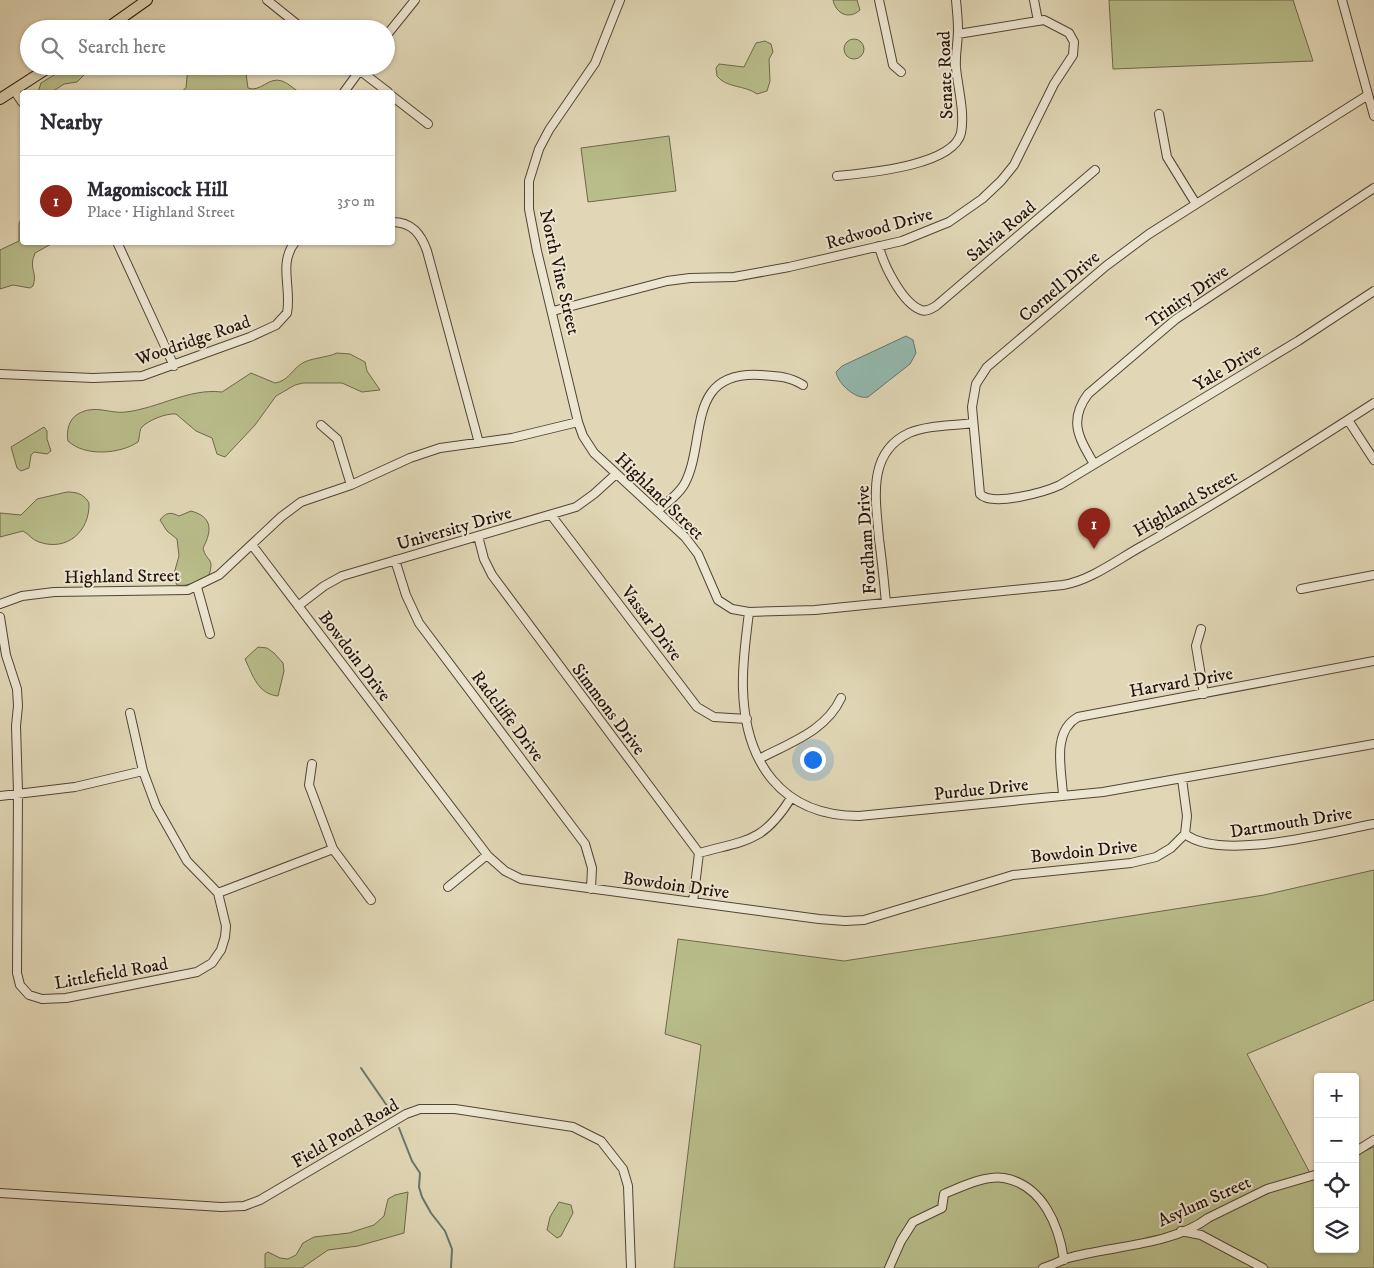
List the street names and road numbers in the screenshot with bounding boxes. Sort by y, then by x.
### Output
street label: Senate Road [933,30,959,119]
street label: Salvia Road [963,196,1041,267]
street label: Redwood Drive [823,203,935,255]
street label: North Vine Street [534,207,584,337]
street label: Cornell Drive [1015,247,1105,327]
street label: Trinity Drive [1142,260,1233,333]
street label: Woodridge Road [132,311,254,371]
street label: Yale Drive [1190,339,1265,396]
street label: Highland Street [610,449,709,545]
street label: Highland Street [1130,465,1241,542]
street label: Fordham Drive [852,485,882,595]
street label: University Drive [394,502,514,556]
street label: Highland Street [64,565,180,589]
street label: Vassar Drive [615,581,687,665]
street label: Bowdoin Drive [313,607,395,706]
street label: Simmons Drive [567,659,650,760]
street label: Harvard Drive [1128,663,1235,703]
street label: Radcliffe Drive [466,667,548,766]
street label: Purdue Drive [933,774,1029,806]
street label: Dartmouth Drive [1228,802,1354,844]
street label: Bowdoin Drive [1030,835,1139,869]
street label: Bowdoin Drive [621,868,731,904]
street label: Littlefield Road [53,953,170,995]
street label: Field Pond Road [288,1094,403,1173]
street label: Asylum Street [1154,1171,1255,1232]

